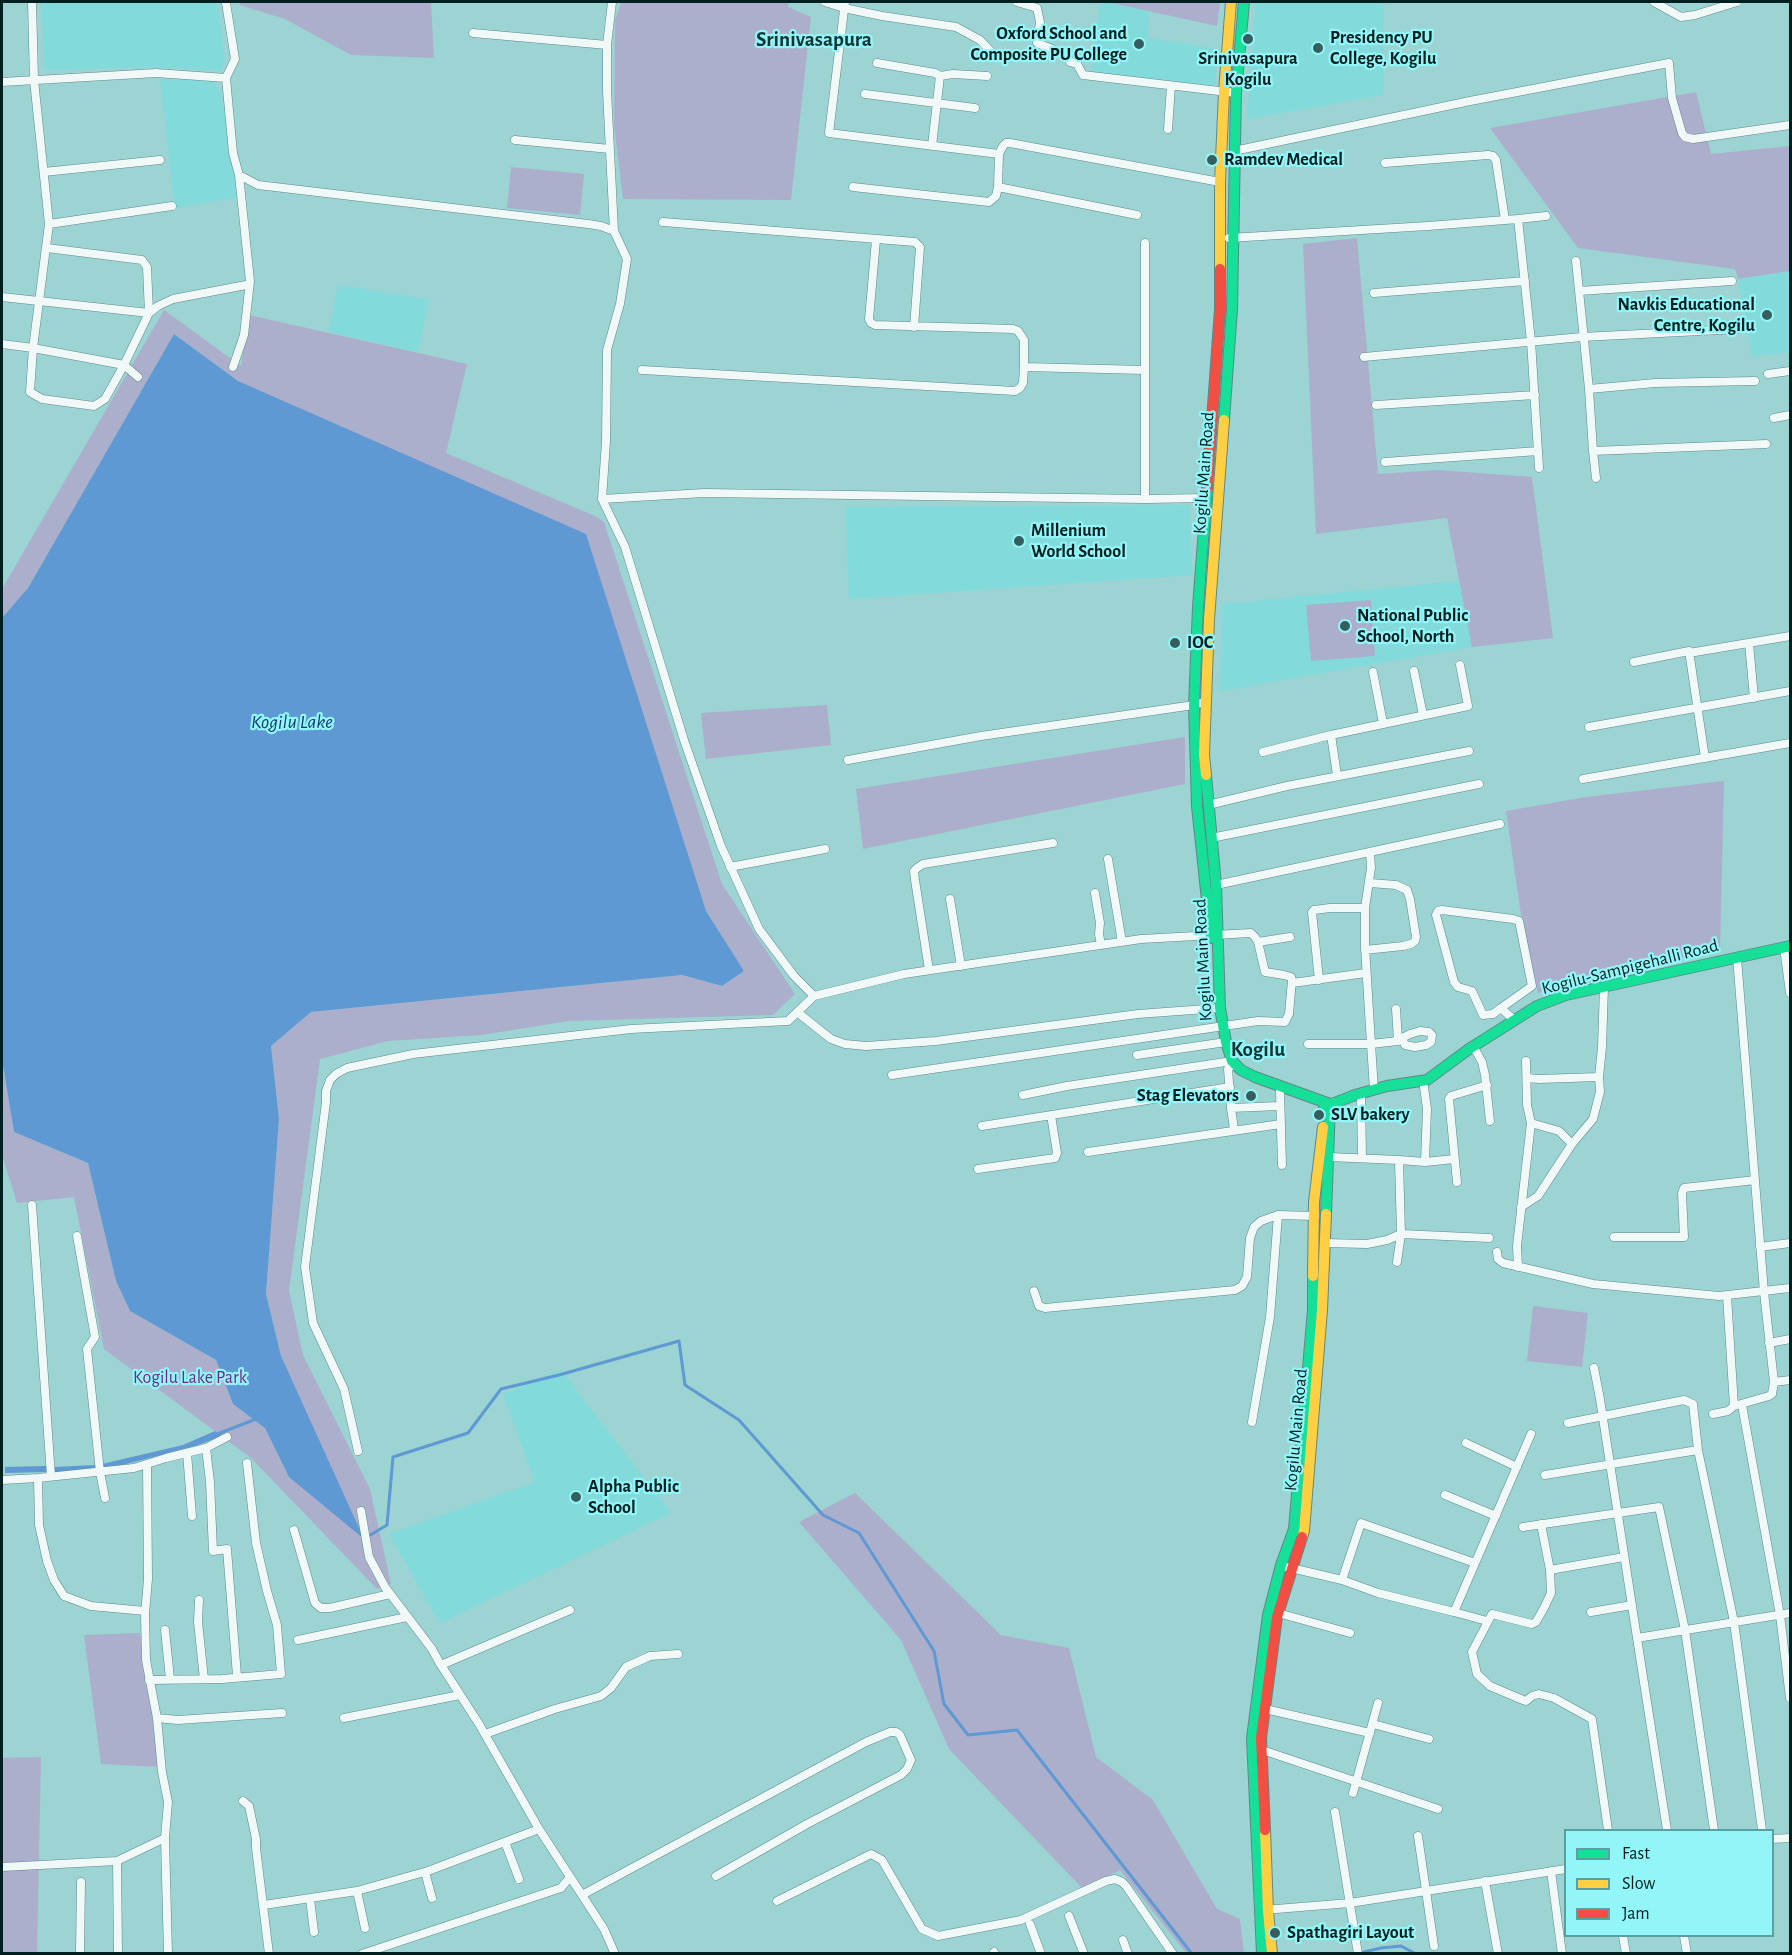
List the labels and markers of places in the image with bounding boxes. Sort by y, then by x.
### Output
place label: Oxford School and Composite PU College [970,23,1127,66]
place label: Presidency PU College, Kogilu [1330,27,1436,70]
marker: Srinivasapura Kogilu [1241,32,1255,46]
marker: Oxford School and Composite PU College [1132,37,1146,51]
marker: Presidency PU College, Kogilu [1311,41,1325,55]
place label: Srinivasapura Kogilu [1198,48,1298,90]
place label: Ramdev Medical [1224,149,1343,171]
marker: Ramdev Medical [1205,153,1219,167]
place label: Navkis Educational Centre, Kogilu [1617,294,1755,336]
marker: Navkis Educational Centre, Kogilu [1760,308,1774,322]
place label: Millenium World School [1031,520,1126,562]
marker: Millenium World School [1012,534,1026,548]
place label: National Public School, North [1357,605,1468,648]
marker: National Public School, North [1338,619,1352,633]
place label: IOC [1187,632,1213,654]
marker: IOC [1168,636,1182,650]
place label: Stag Elevators [1137,1085,1239,1107]
marker: Stag Elevators [1244,1089,1258,1103]
place label: SLV bakery [1331,1104,1410,1126]
marker: SLV bakery [1312,1108,1326,1122]
place label: Alpha Public School [588,1476,679,1518]
marker: Alpha Public School [569,1490,583,1504]
place label: Spathagiri Layout [1287,1922,1414,1944]
marker: Spathagiri Layout [1268,1926,1282,1940]

